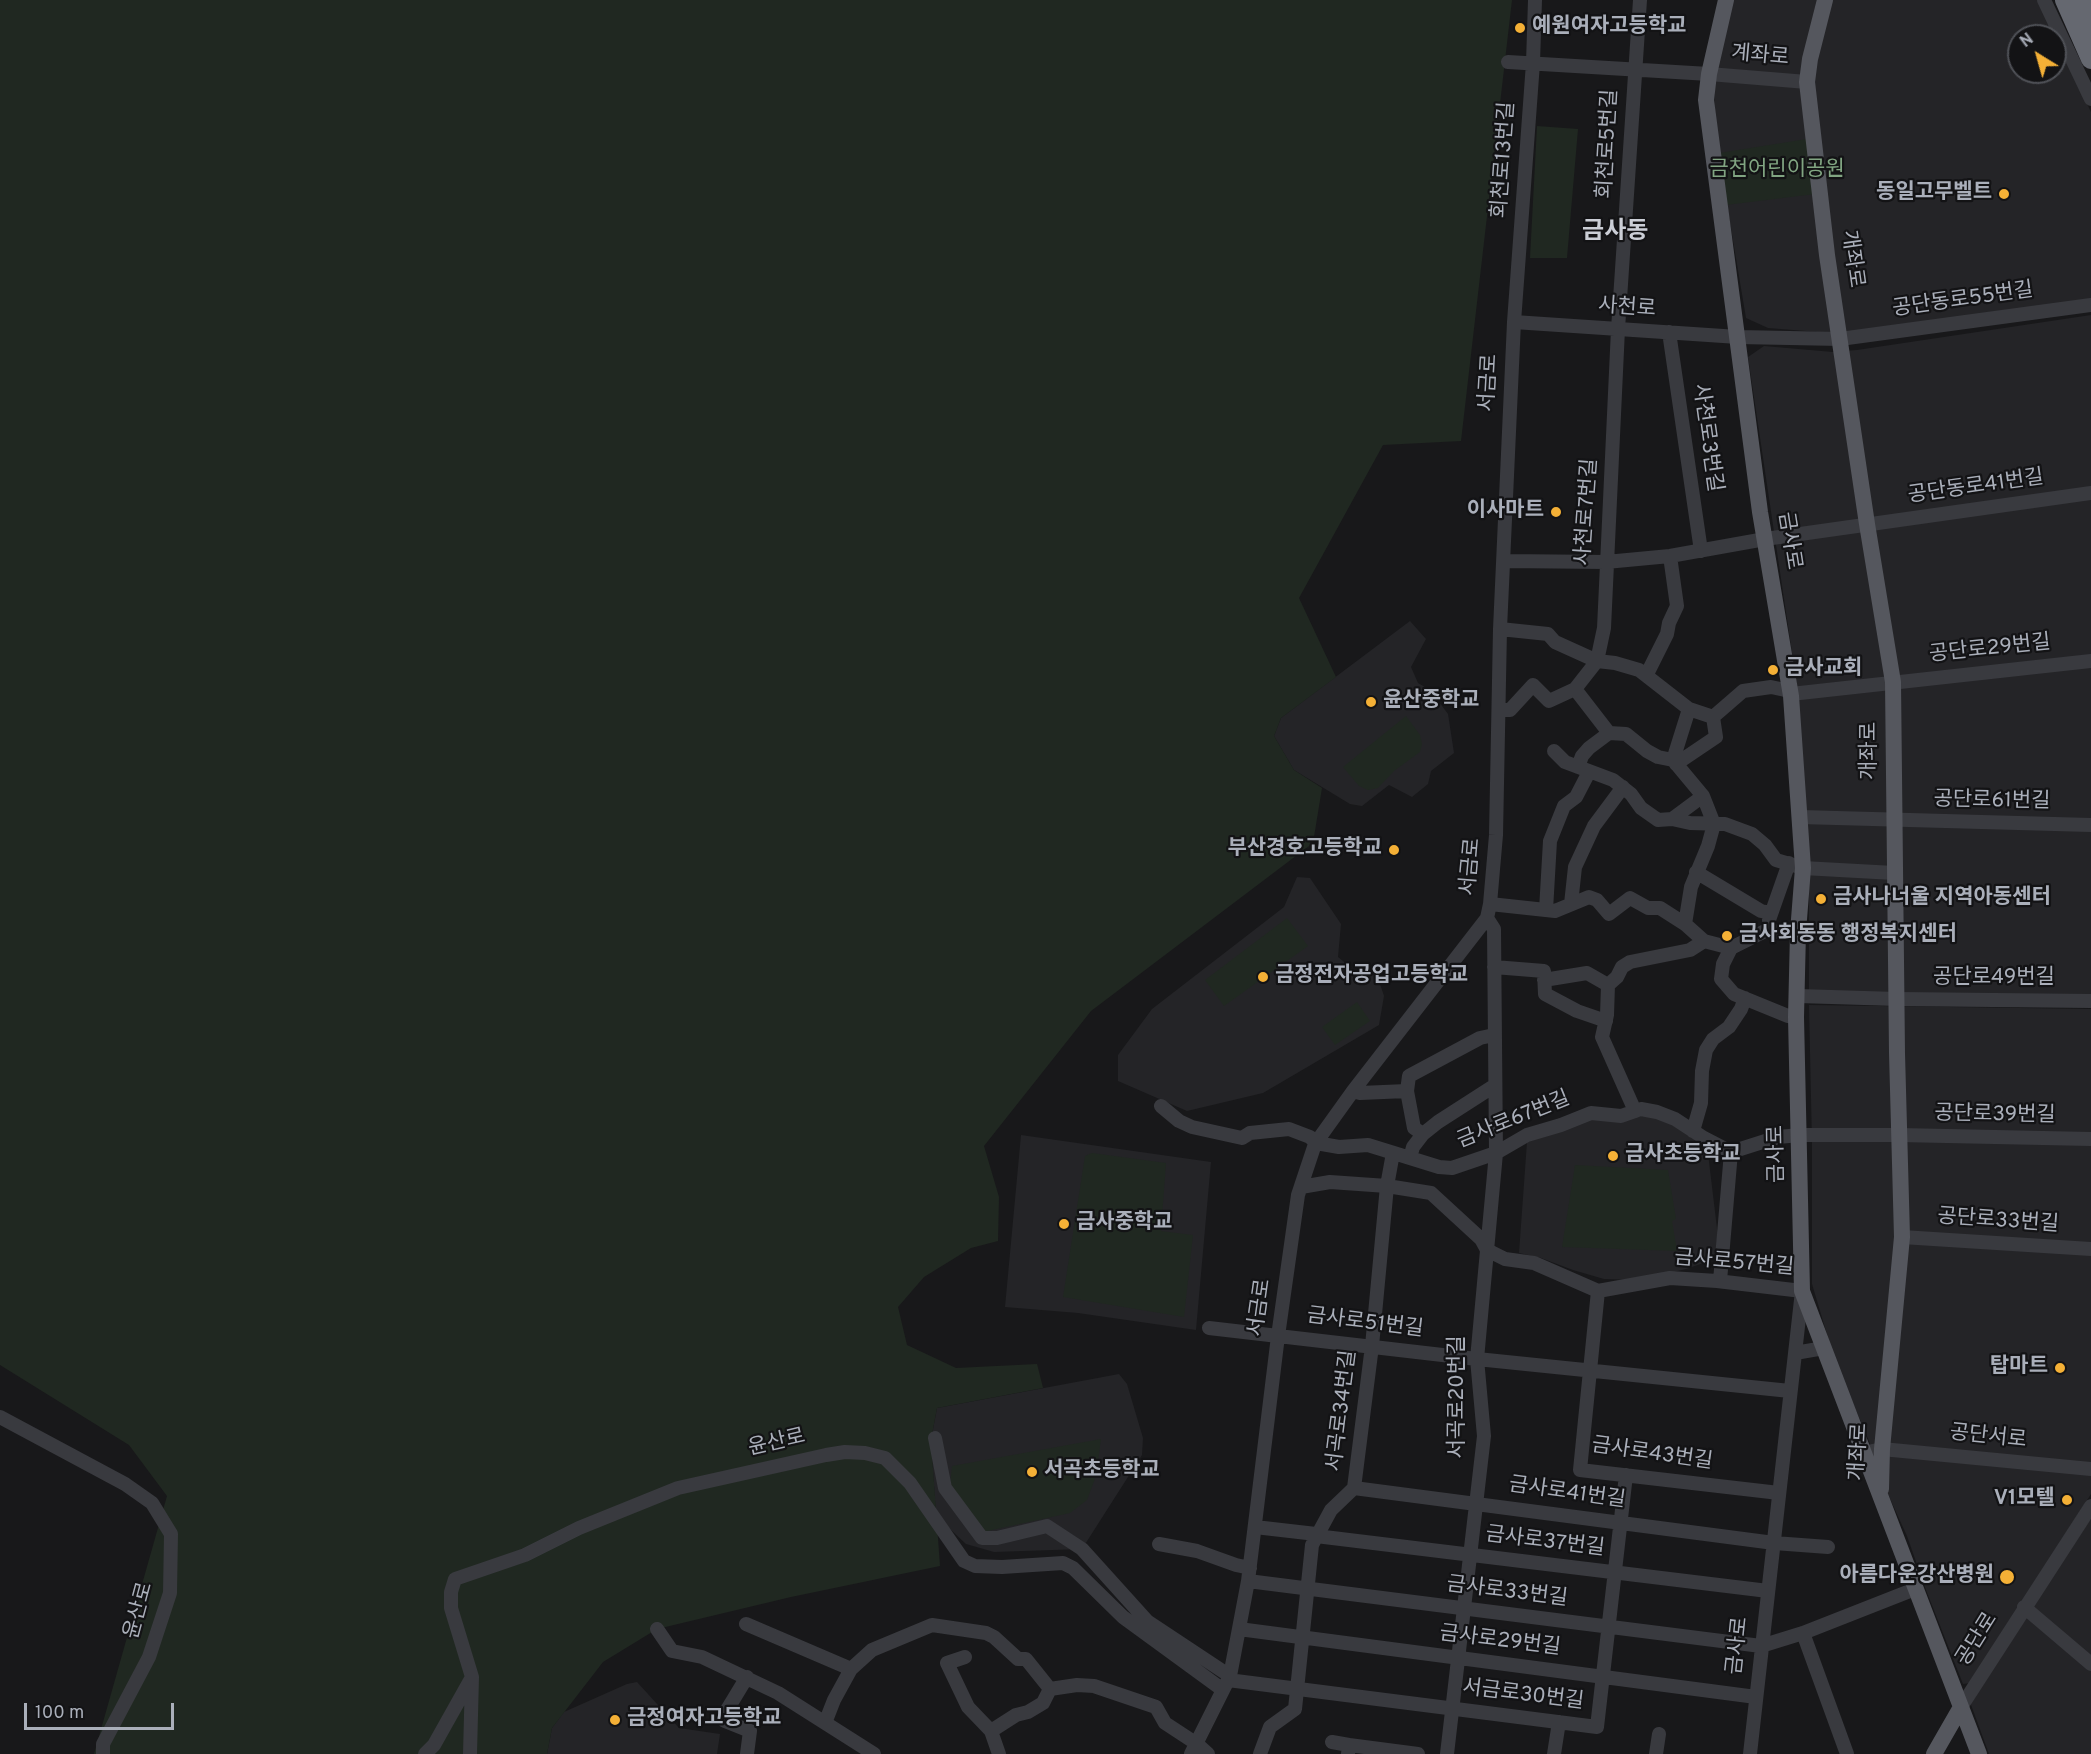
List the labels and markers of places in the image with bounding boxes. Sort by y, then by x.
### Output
place label: 예원여자고등학교 [1532,15,1687,41]
marker: 예원여자고등학교 [1513,21,1527,35]
place label: 동일고무벨트 [1876,181,1992,207]
marker: 동일고무벨트 [1997,187,2011,201]
place label: 이사마트 [1467,499,1544,525]
marker: 이사마트 [1549,505,1563,519]
place label: 금사교회 [1785,657,1862,683]
marker: 금사교회 [1766,663,1780,677]
place label: 윤산중학교 [1383,689,1480,715]
marker: 윤산중학교 [1364,695,1378,709]
place label: 부산경호고등학교 [1227,837,1382,863]
marker: 부산경호고등학교 [1387,843,1401,857]
place label: 금사나너울 지역아동센터 [1833,886,2051,912]
marker: 금사나너울 지역아동센터 [1814,892,1828,906]
place label: 금사회동동 행정복지센터 [1739,923,1957,949]
marker: 금사회동동 행정복지센터 [1720,929,1734,943]
place label: 금정전자공업고등학교 [1275,964,1468,990]
marker: 금정전자공업고등학교 [1256,970,1270,984]
place label: 금사초등학교 [1625,1143,1741,1169]
marker: 금사초등학교 [1606,1149,1620,1163]
place label: 금사중학교 [1076,1211,1173,1237]
marker: 금사중학교 [1057,1217,1071,1231]
place label: 탑마트 [1990,1355,2048,1381]
marker: 탑마트 [2053,1361,2067,1375]
place label: 서곡초등학교 [1044,1459,1160,1485]
marker: 서곡초등학교 [1025,1465,1039,1479]
place label: V1모텔 [1994,1487,2055,1513]
marker: V1모텔 [2060,1493,2074,1507]
place label: 아름다운강산병원 [1839,1564,1994,1590]
marker: 아름다운강산병원 [1998,1568,2016,1586]
place label: 금정여자고등학교 [627,1707,782,1733]
marker: 금정여자고등학교 [608,1713,622,1727]

